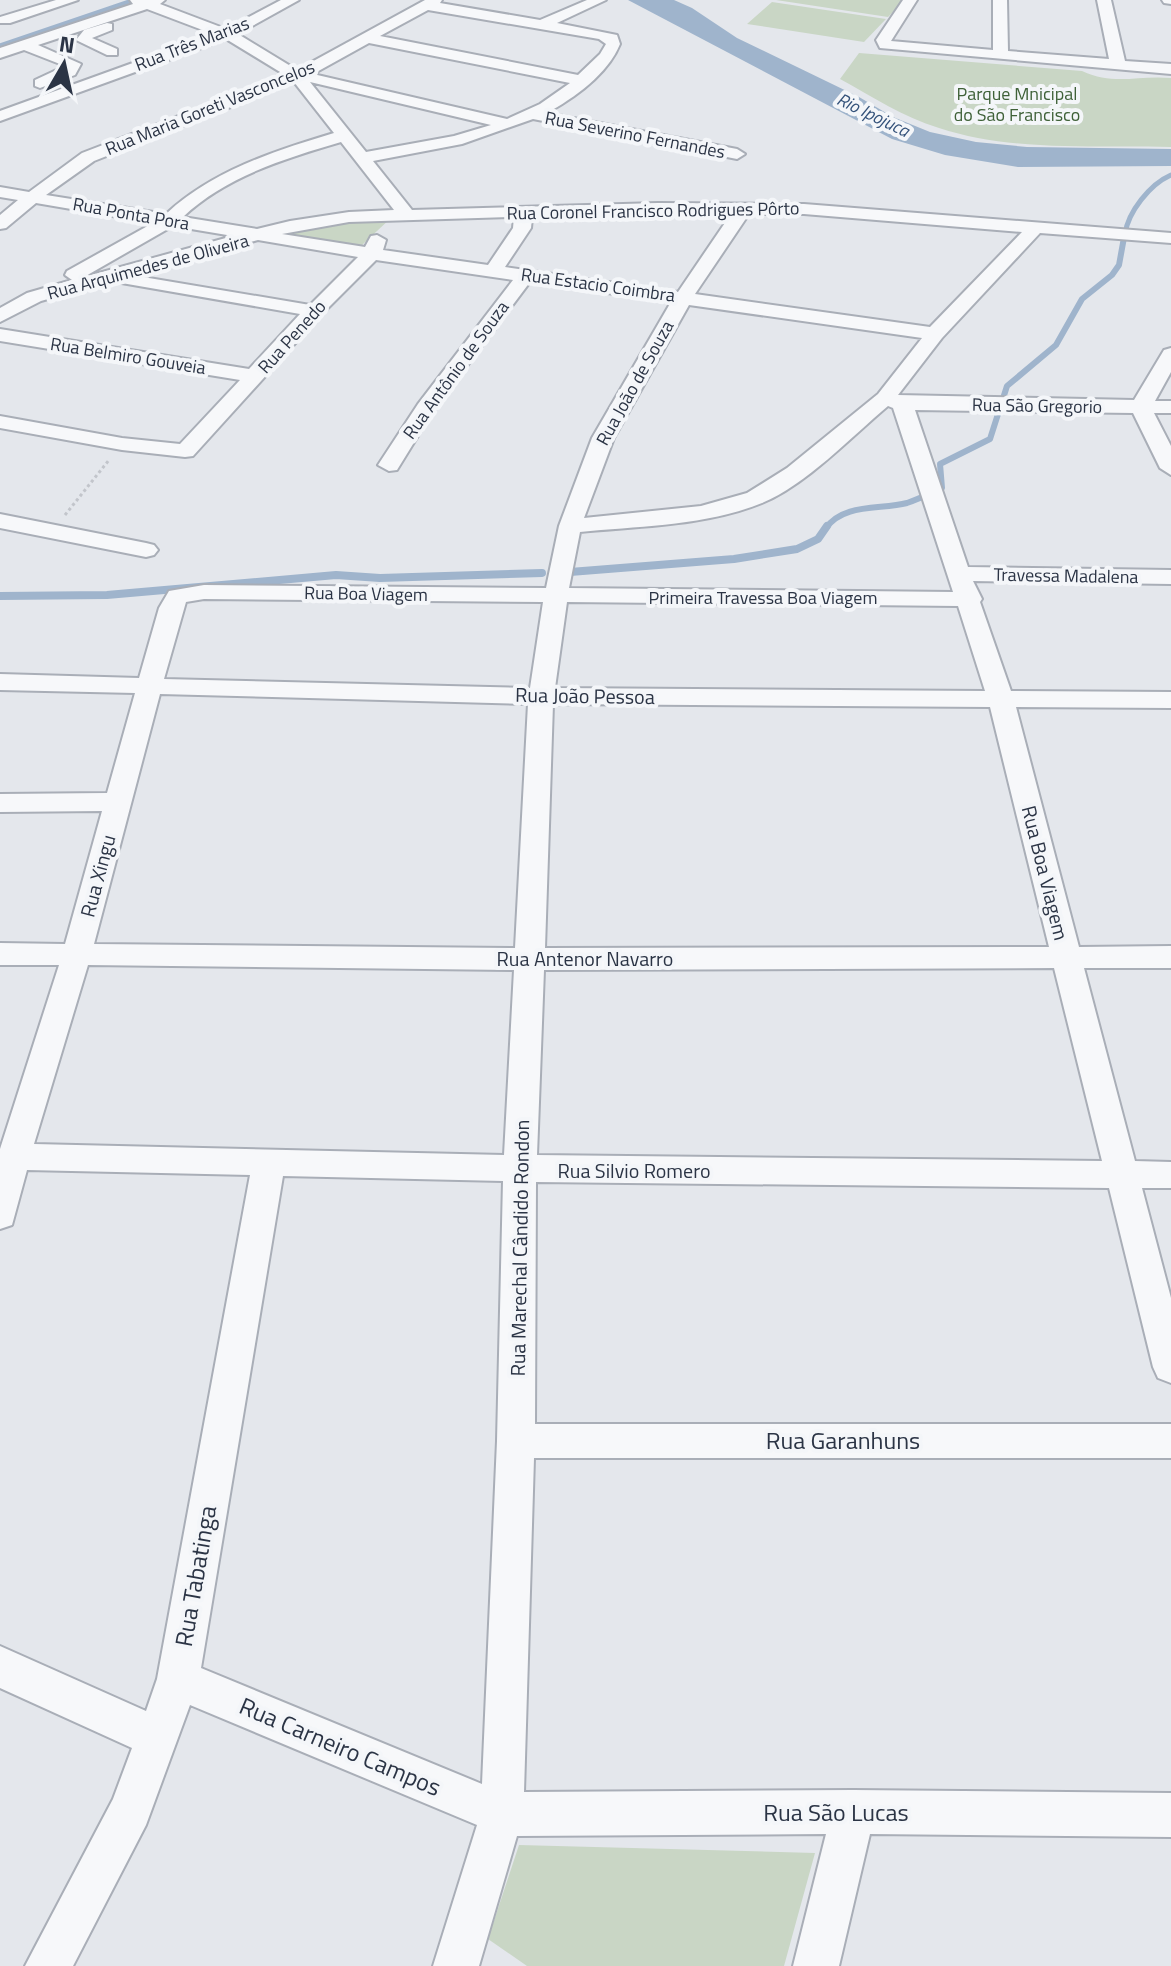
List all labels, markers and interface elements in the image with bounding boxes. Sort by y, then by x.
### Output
street label: Rua Três Marias [131,9,253,78]
north arrow [24,24,104,104]
text: N [57,26,77,62]
street label: Rua Maria Goreti Vasconcelos [101,53,319,162]
park label: Parque Mnicipal do São Francisco [954,80,1080,128]
water label: Rio Ipojuca [832,85,915,144]
street label: Rua Severino Fernandes [543,104,727,165]
street label: Rua Ponta Pora [71,190,192,237]
street label: Rua Coronel Francisco Rodrigues Pôrto [506,194,800,227]
street label: Rua Arquimedes de Oliveira [44,227,252,306]
street label: Rua Estacio Coimbra [519,260,677,309]
street label: Rua Penedo [251,294,332,380]
street label: Rua Antônio de Souza [396,295,515,445]
street label: Rua João de Souza [589,315,680,450]
street label: Rua Belmiro Gouveia [48,330,208,381]
street label: Rua São Gregorio [972,391,1102,420]
street label: Travessa Madalena [993,561,1139,590]
street label: Rua Boa Viagem [304,579,428,608]
street label: Primeira Travessa Boa Viagem [649,584,877,611]
street label: Rua João Pessoa [515,679,655,712]
street label: Rua Boa Viagem [1014,802,1077,943]
street label: Rua Xingu [72,831,123,921]
street label: Rua Antenor Navarro [497,943,673,974]
street label: Rua Marechal Cândido Rondon [502,1119,537,1377]
street label: Rua Silvio Romero [558,1155,710,1186]
street label: Rua Garanhuns [766,1422,920,1458]
street label: Rua Tabatinga [165,1502,225,1649]
street label: Rua Carneiro Campos [234,1687,447,1805]
street label: Rua São Lucas [763,1794,909,1830]

